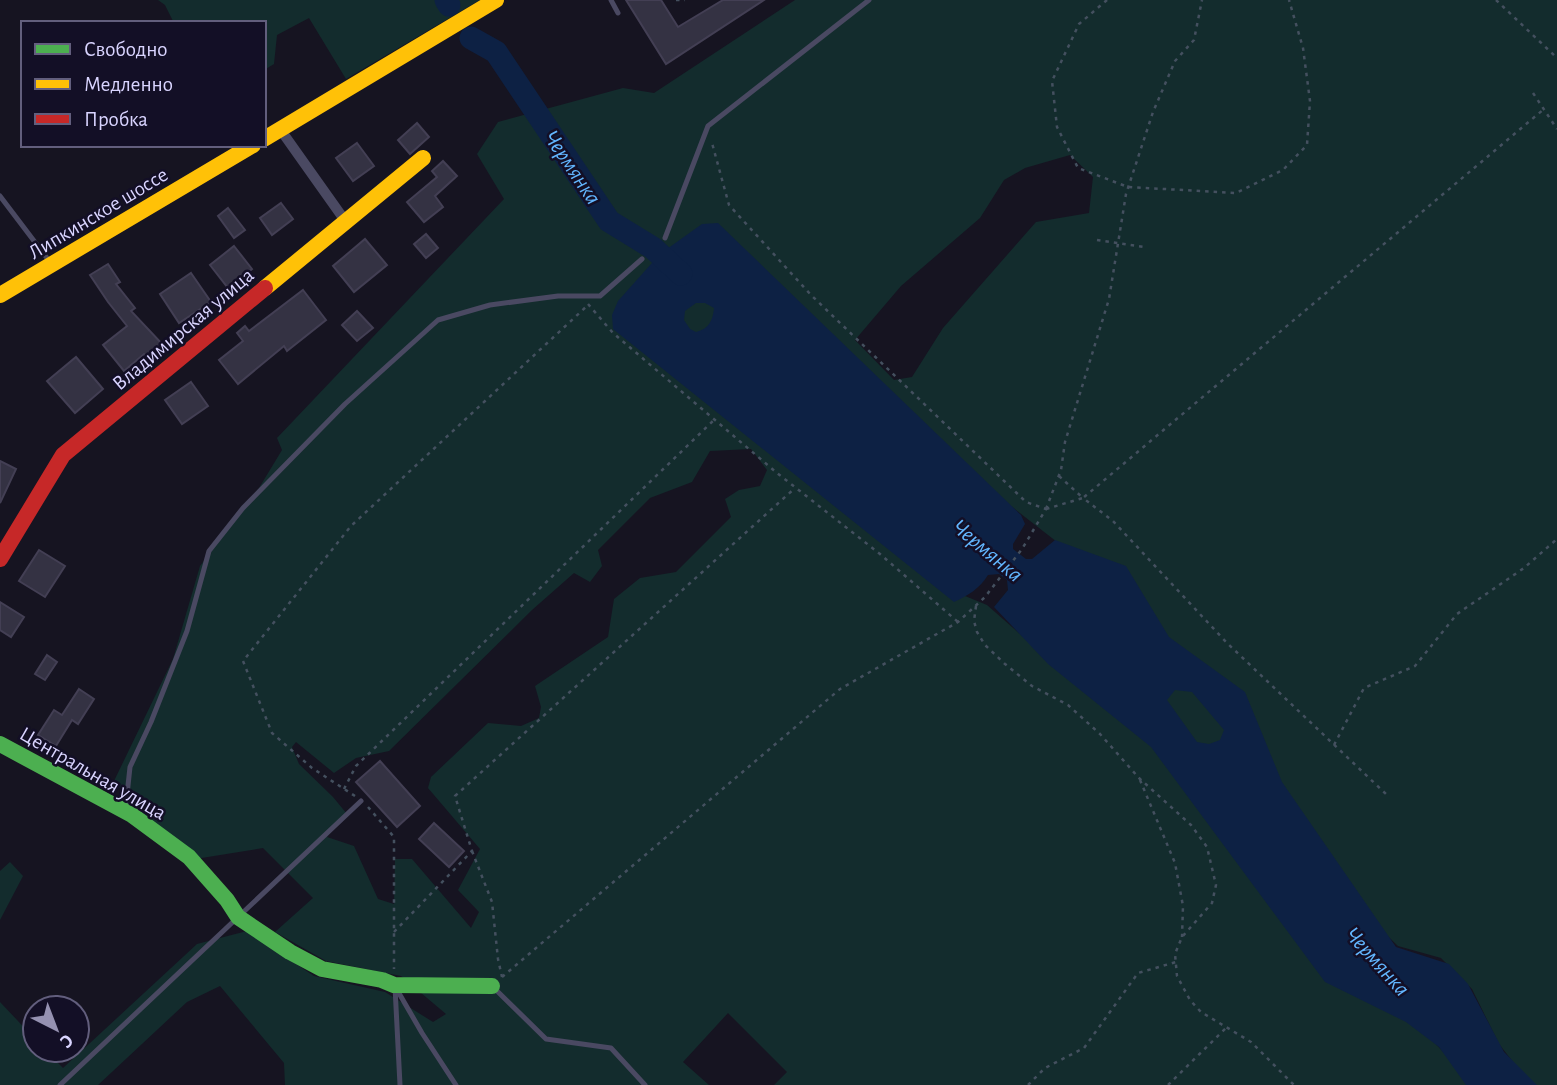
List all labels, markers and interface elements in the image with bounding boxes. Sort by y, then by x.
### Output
legend [21,21,266,147]
text: Свободно [84,39,168,60]
text: Медленно [84,74,173,95]
text: Пробка [84,109,148,130]
water label: Чермянка [539,127,605,209]
street label: Липкинское шоссе [25,164,171,263]
street label: Владимирская улица [109,264,258,394]
water label: Чермянка [947,515,1027,587]
street label: Центральная улица [16,723,170,824]
water label: Чермянка [1340,923,1414,1001]
north arrow [21,994,91,1064]
text: С [56,1030,77,1051]

